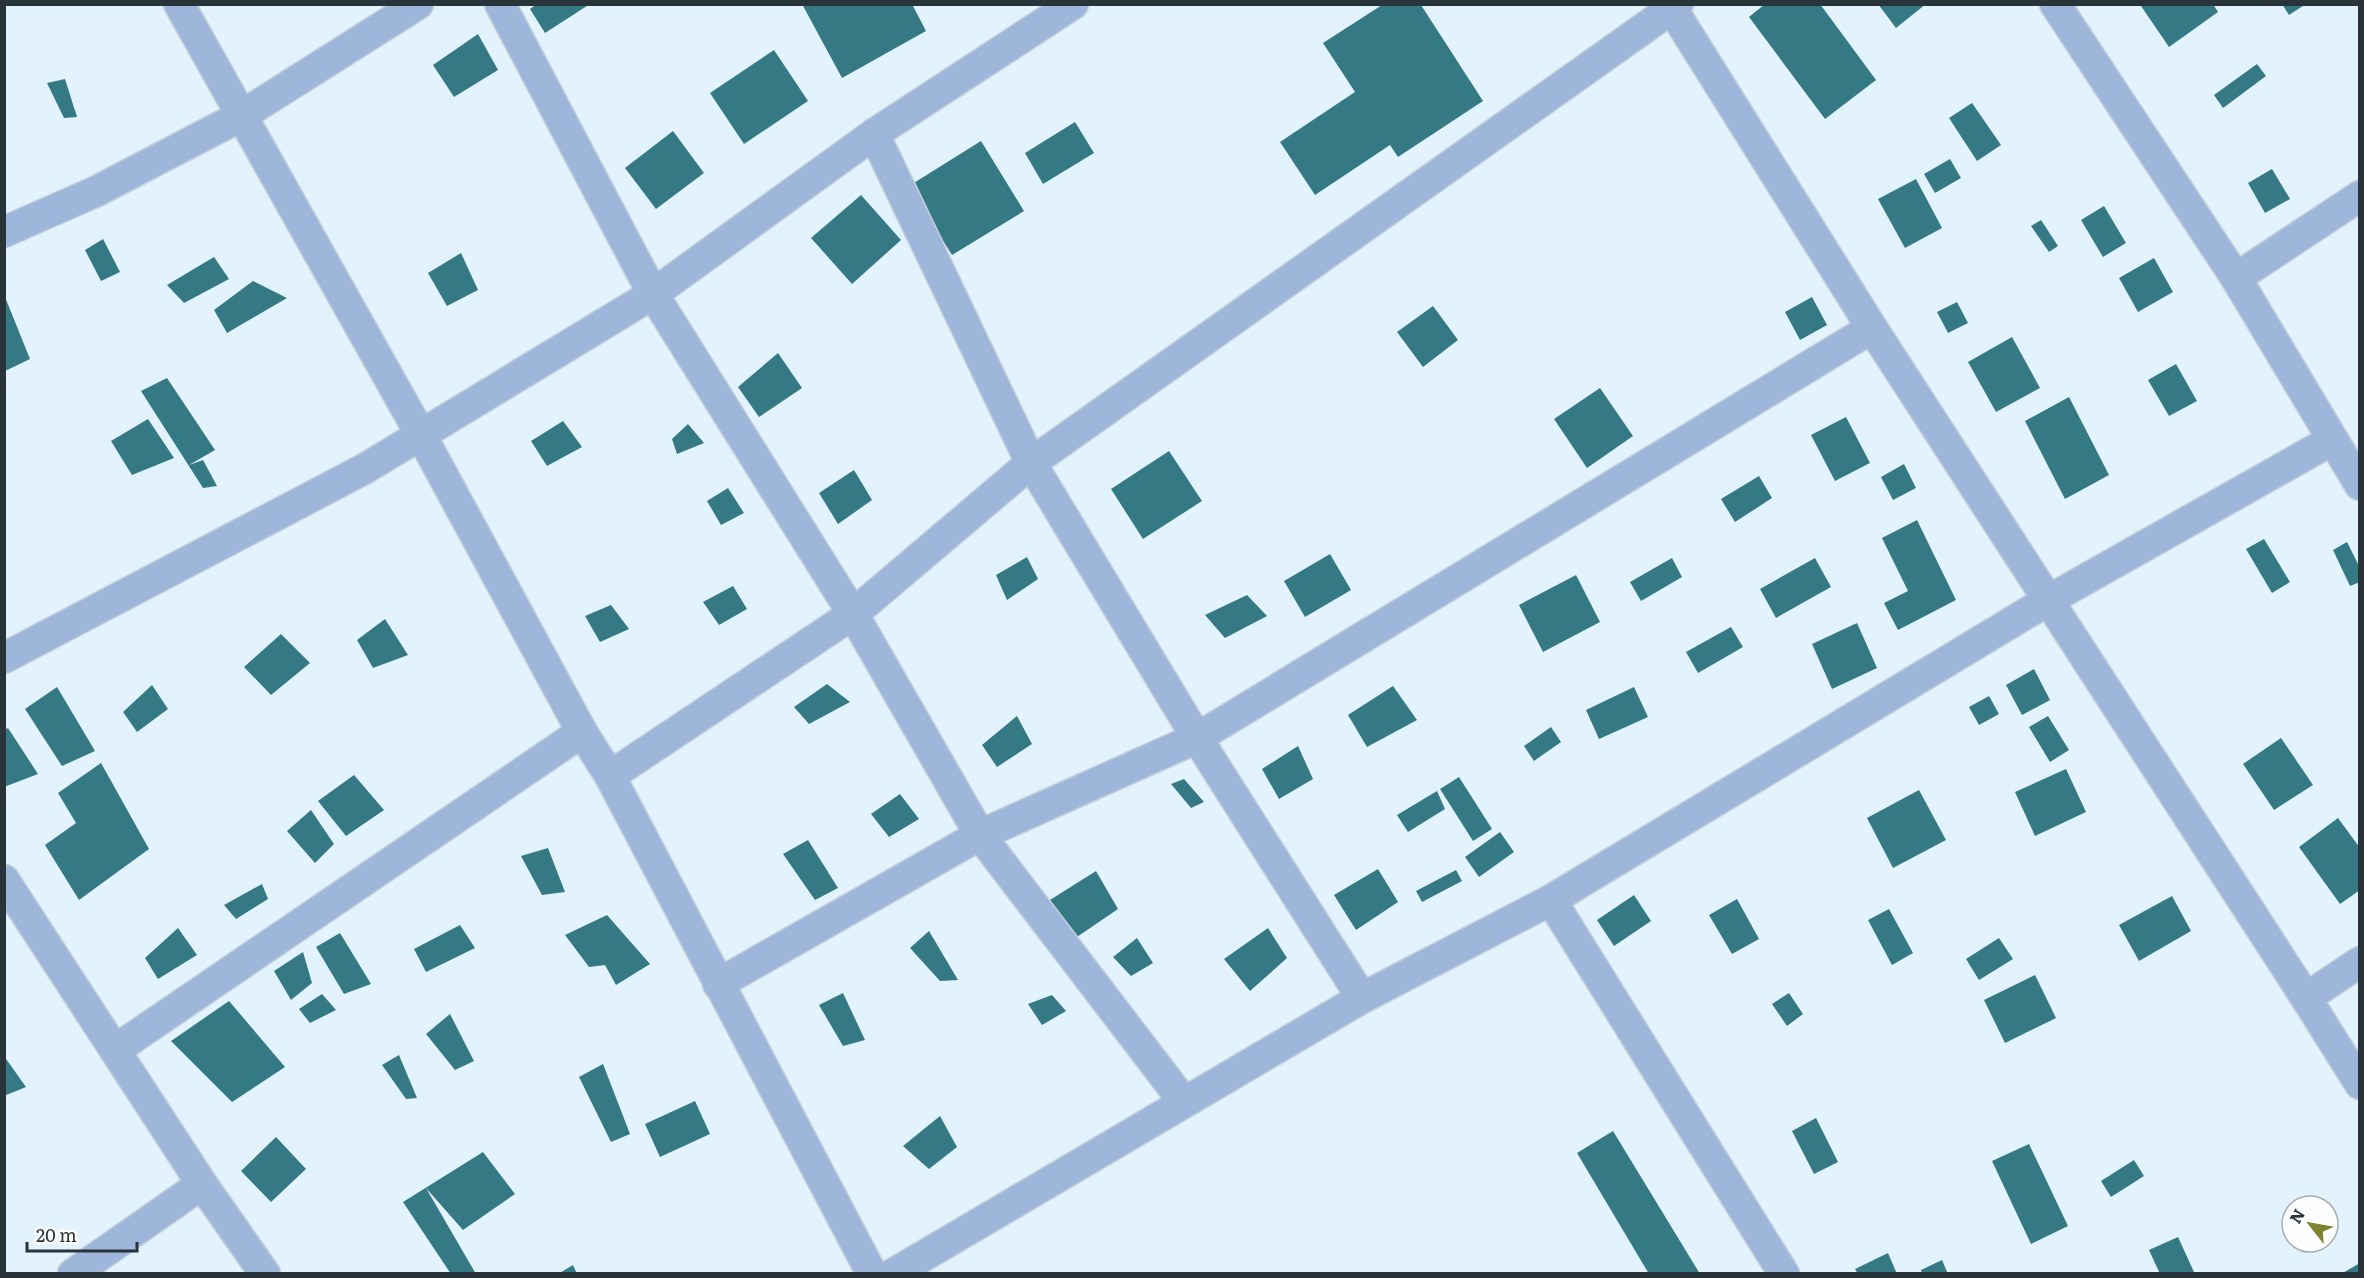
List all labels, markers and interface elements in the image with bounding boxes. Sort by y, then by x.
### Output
north arrow [2280,1194,2340,1254]
text: N [2283,1204,2310,1228]
scale bar [27,1215,136,1253]
text: 20 m [36,1221,77,1248]

